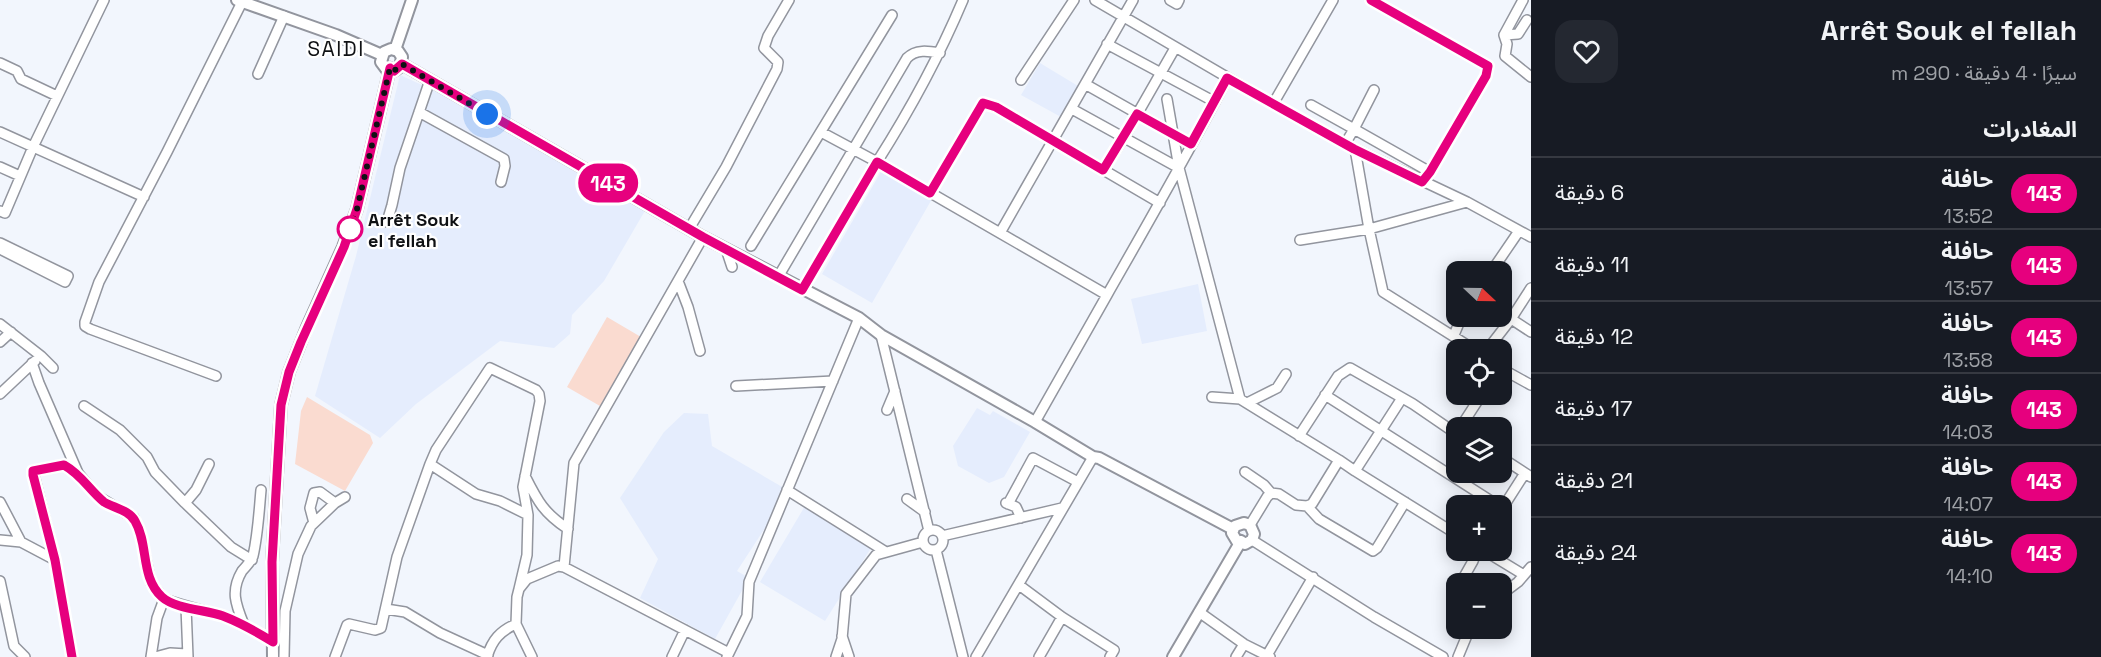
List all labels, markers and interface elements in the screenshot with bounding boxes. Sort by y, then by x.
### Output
text: Arrêt Souk el fellah [1821,12,2077,48]
button: heart [1555,20,1618,83]
district label: SAIDI [307,35,365,62]
text: سيرًا · 4 دقيقة · 290 m [1891,60,2077,86]
your location [472,99,502,129]
text: المغادرات [1983,115,2077,143]
line badge: 143 [574,164,642,202]
text: حافلة [1941,165,1993,193]
text: 143 [590,170,626,197]
text: 6 دقيقة [1555,178,1624,206]
text: 143 [2026,180,2062,207]
text: 13:52 [1944,203,1993,229]
place label: Arrêt Souk el fellah [368,208,459,252]
marker: Arrêt Souk el fellah [337,216,363,242]
text: حافلة [1941,237,1993,265]
text: 11 دقيقة [1555,250,1629,278]
text: 143 [2026,252,2062,279]
north arrow [1446,261,1512,327]
map controls [1446,261,1512,639]
text: 13:57 [1944,275,1993,301]
text: حافلة [1941,309,1993,337]
text: 12 دقيقة [1555,322,1633,350]
text: 143 [2026,324,2062,351]
button: locate [1446,339,1512,405]
text: 13:58 [1943,347,1993,373]
text: حافلة [1941,381,1993,409]
text: 17 دقيقة [1555,394,1632,422]
text: 143 [2026,396,2062,423]
button: layers [1446,417,1512,483]
text: 14:03 [1942,419,1993,445]
text: حافلة [1941,453,1993,481]
text: 21 دقيقة [1555,466,1633,494]
text: 143 [2026,468,2062,495]
text: 14:07 [1943,491,1993,517]
button: + [1446,495,1512,561]
text: حافلة [1941,525,1993,553]
text: 24 دقيقة [1555,538,1637,566]
text: 143 [2026,540,2062,567]
text: 14:10 [1946,563,1993,589]
button: − [1446,573,1512,639]

